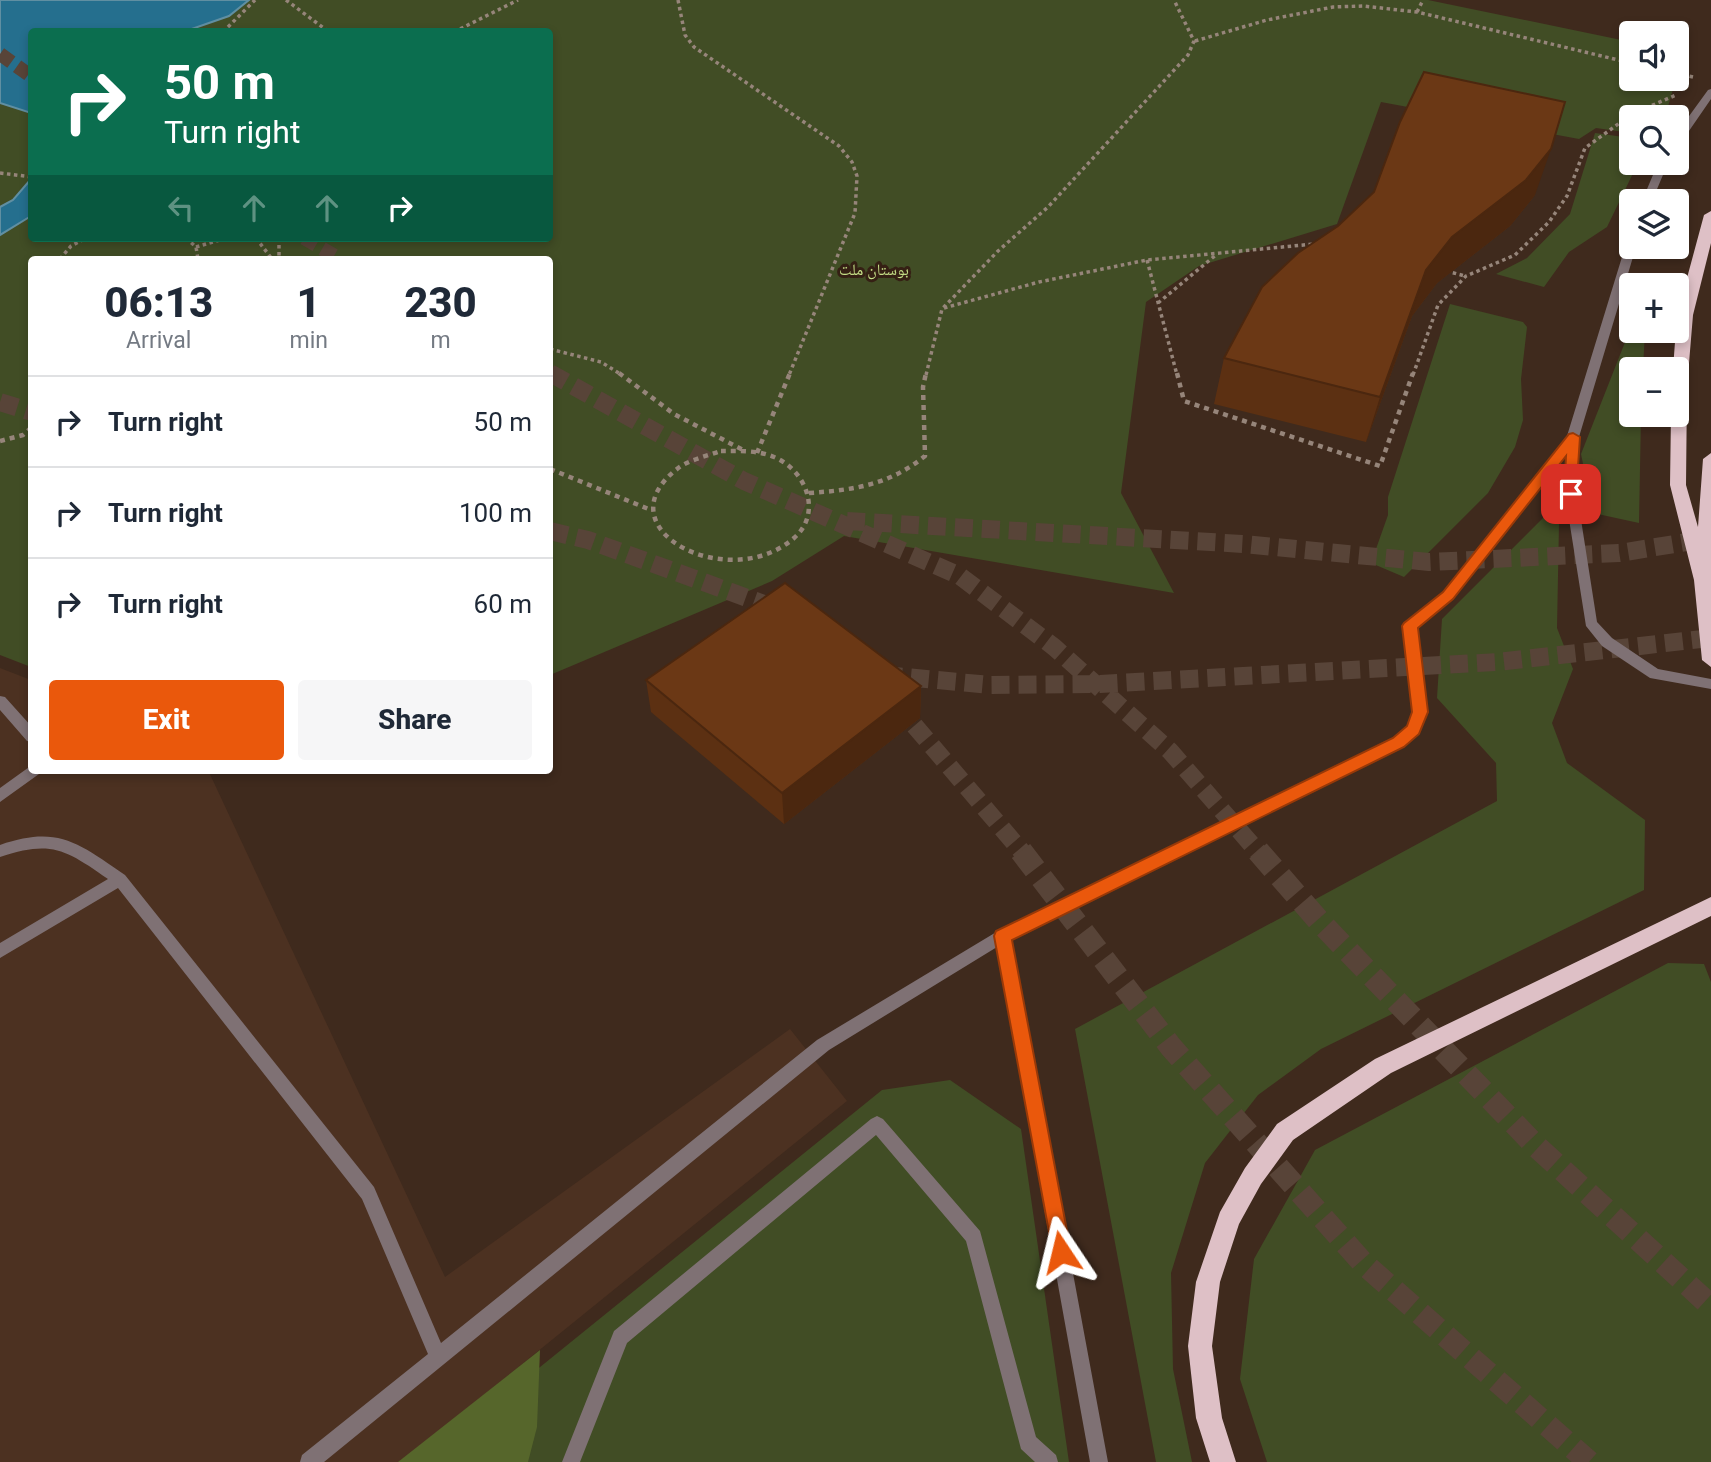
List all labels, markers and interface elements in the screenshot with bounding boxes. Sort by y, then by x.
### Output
map controls [1619,21,1689,427]
button: sound [1619,21,1689,91]
text: 50 m [164,54,275,111]
icon: right [49,56,140,147]
button: search [1619,105,1689,175]
text: Turn right [164,113,300,151]
icon: left [162,189,200,227]
icon: ahead [235,189,273,227]
icon: ahead [308,189,346,227]
icon: right [381,189,419,227]
button: layers [1619,189,1689,259]
park label: بوستان ملت [839,260,909,280]
button: + [1619,273,1689,343]
text: 06:13 [104,278,213,327]
text: 1 [297,278,321,327]
text: 230 [404,278,477,327]
text: Arrival [126,327,191,354]
text: min [289,327,328,354]
text: m [430,327,451,354]
button: − [1619,357,1689,427]
icon: right [49,403,87,441]
text: Turn right [108,407,223,437]
text: 50 m [474,407,532,437]
pin [1541,464,1601,524]
icon: arrive [1552,475,1590,513]
icon: right [49,494,87,532]
text: Turn right [108,498,223,528]
text: 100 m [459,498,532,528]
icon: right [49,585,87,623]
text: Turn right [108,589,223,619]
text: 60 m [474,589,532,619]
button: Exit [49,680,284,760]
button: Share [298,680,532,760]
position arrow [1024,1215,1098,1289]

